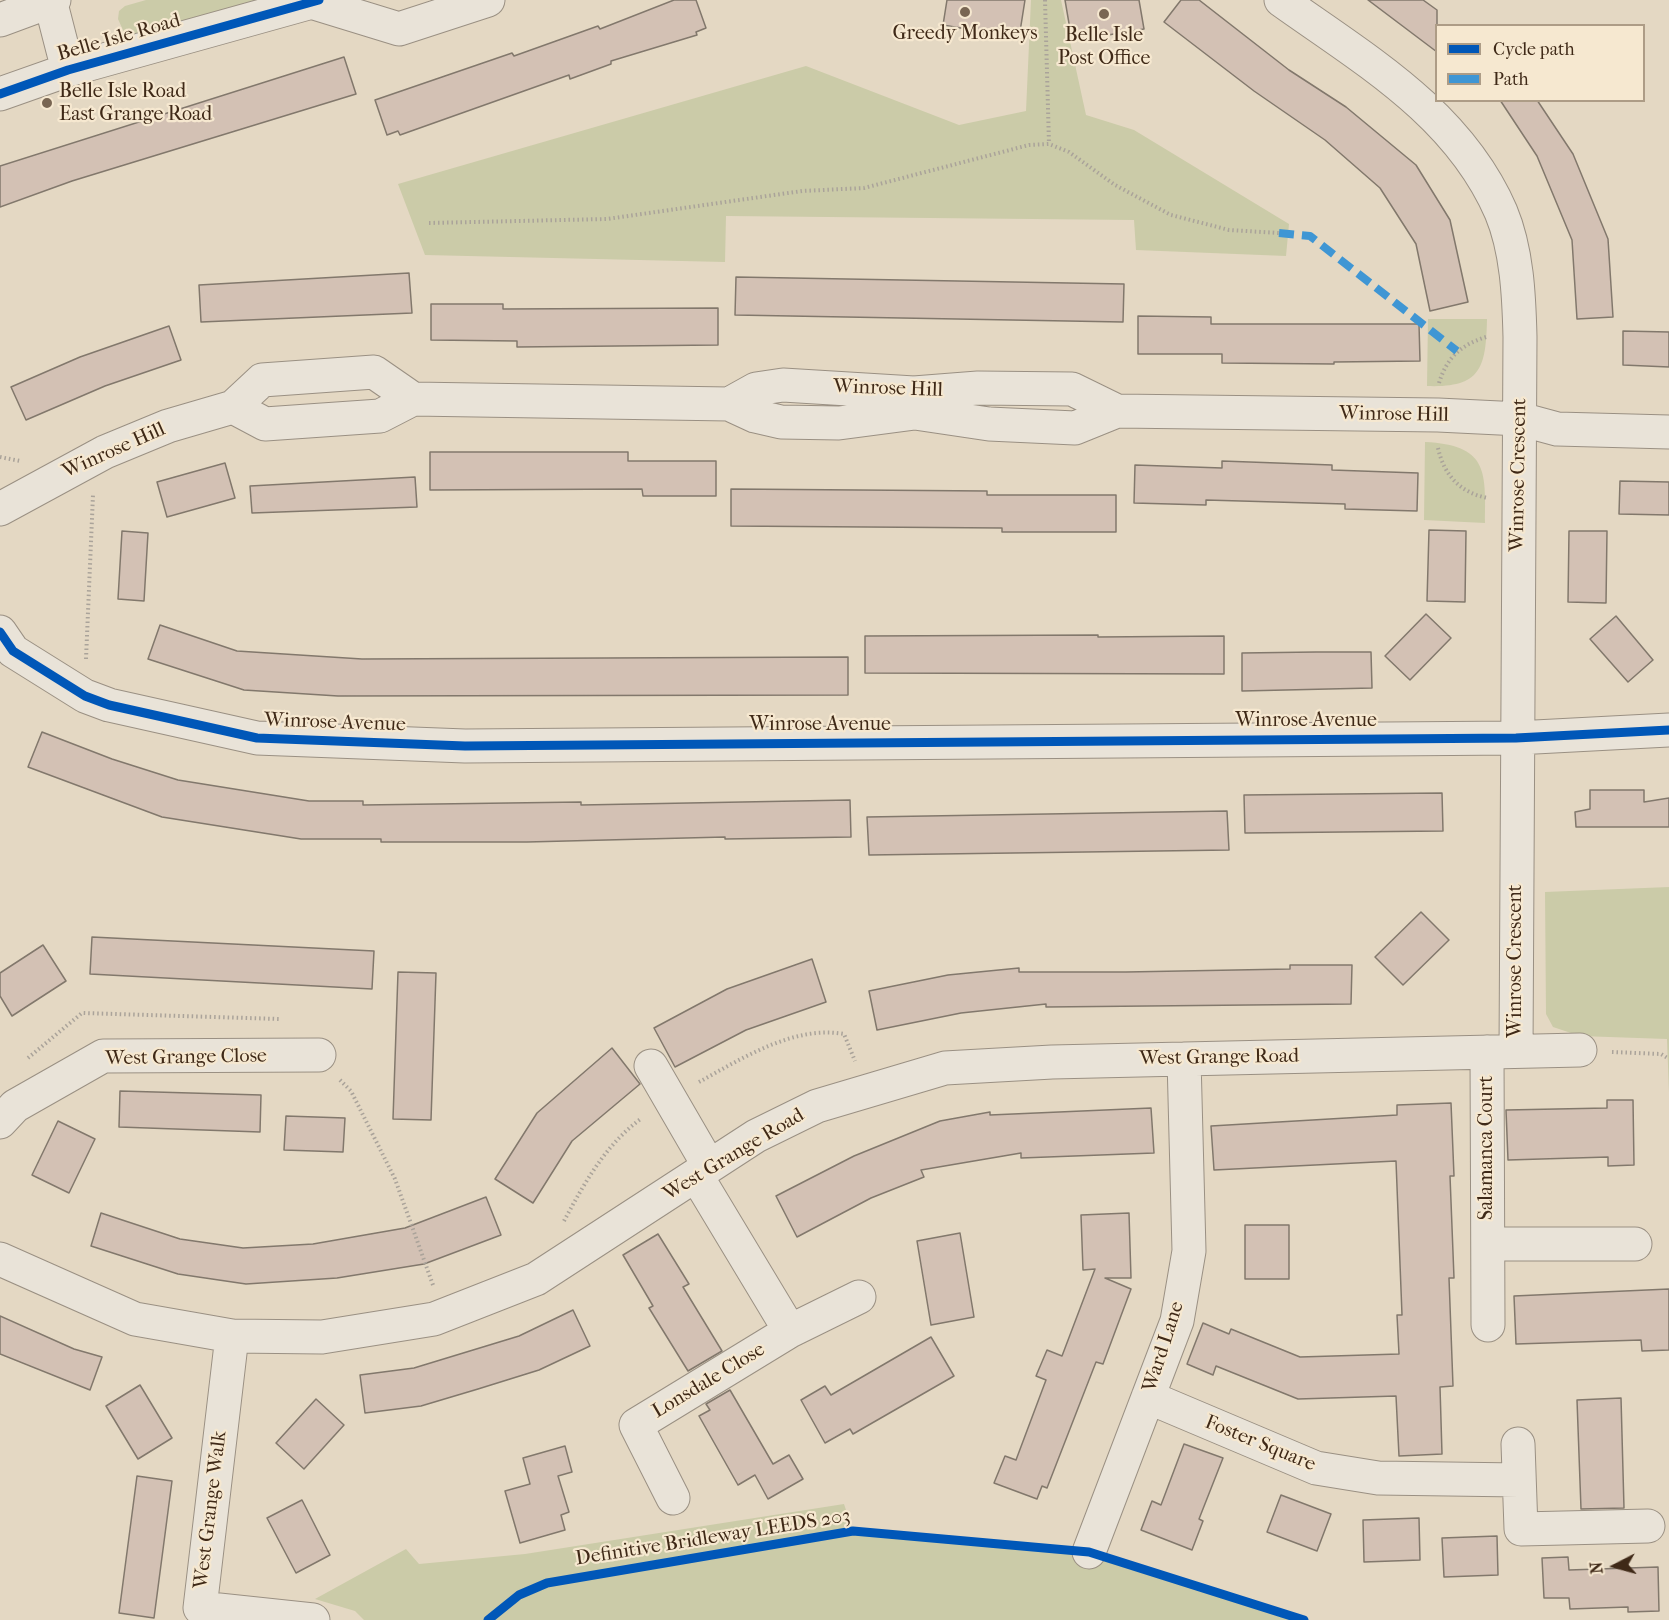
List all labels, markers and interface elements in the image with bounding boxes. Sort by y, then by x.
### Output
marker: Greedy Monkeys [958,5,972,19]
marker: Belle Isle Post Office [1097,7,1111,21]
street label: Belle Isle Road [55,9,183,67]
place label: Greedy Monkeys [892,22,1038,46]
place label: Belle Isle Post Office [1058,24,1150,71]
legend [1435,24,1645,102]
text: Cycle path [1493,39,1574,60]
text: Path [1493,69,1529,90]
place label: Belle Isle Road East Grange Road [59,80,212,127]
marker: Belle Isle Road East Grange Road [40,96,54,110]
street label: Winrose Hill [833,375,943,403]
street label: Winrose Crescent [1506,398,1532,552]
street label: Winrose Hill [1339,402,1449,428]
street label: Winrose Hill [59,418,169,484]
street label: Winrose Avenue [264,709,406,737]
street label: Winrose Avenue [1235,709,1377,733]
street label: Winrose Avenue [749,713,891,737]
street label: Winrose Crescent [1504,884,1528,1038]
street label: West Grange Close [105,1045,267,1071]
street label: West Grange Road [1139,1045,1299,1071]
street label: Salamanca Court [1475,1076,1499,1220]
street label: West Grange Road [659,1104,809,1206]
street label: Ward Lane [1138,1299,1190,1395]
street label: Lonsdale Close [648,1338,770,1424]
street label: Foster Square [1201,1411,1319,1477]
street label: West Grange Walk [189,1430,233,1590]
street label: Definitive Bridleway LEEDS 203 [574,1504,852,1572]
north arrow [1585,1536,1645,1596]
text: N [1587,1561,1607,1575]

